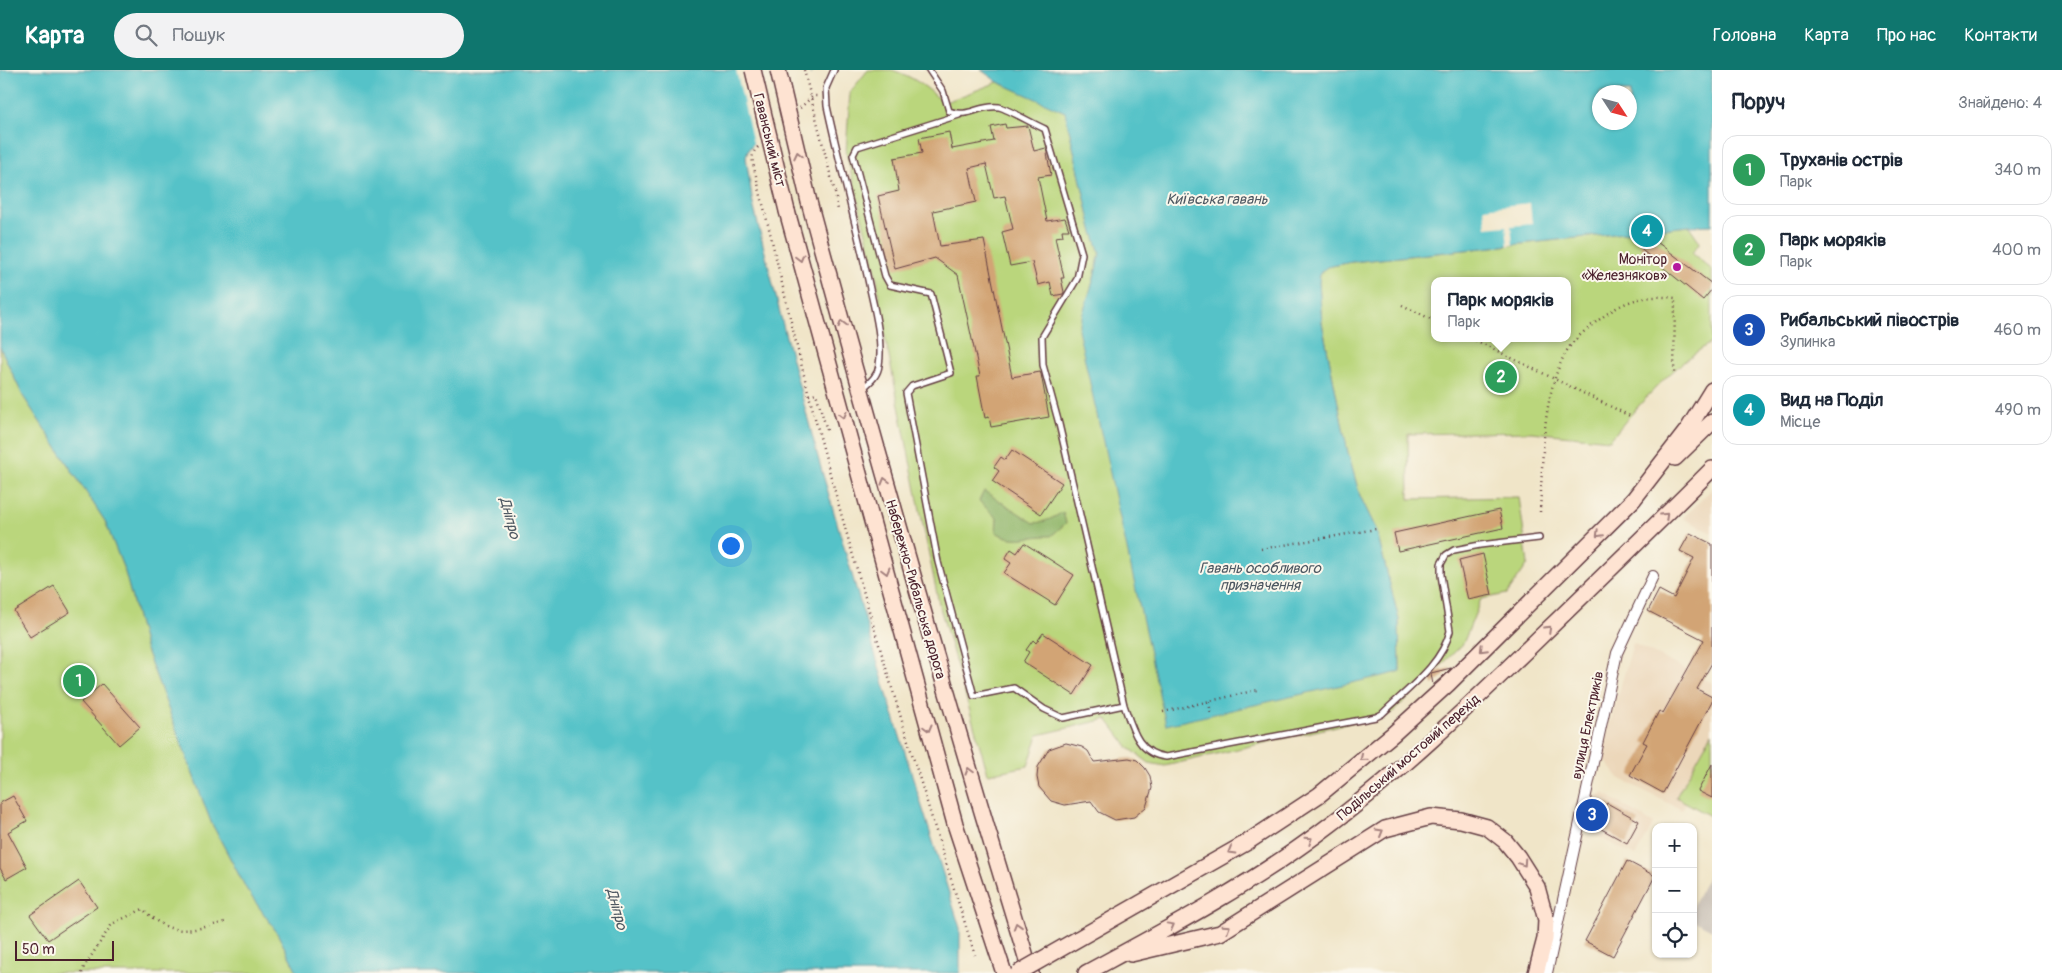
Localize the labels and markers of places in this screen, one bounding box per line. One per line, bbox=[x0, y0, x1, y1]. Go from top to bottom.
pin: 4 bbox=[1631, 212, 1663, 250]
place label: Монітор «Железняков» bbox=[1581, 251, 1667, 284]
marker: Монітор «Железняков» bbox=[1671, 261, 1683, 273]
pin: 2 bbox=[1485, 358, 1517, 396]
pin: 1 bbox=[63, 662, 95, 700]
pin: 3 bbox=[1576, 796, 1608, 834]

